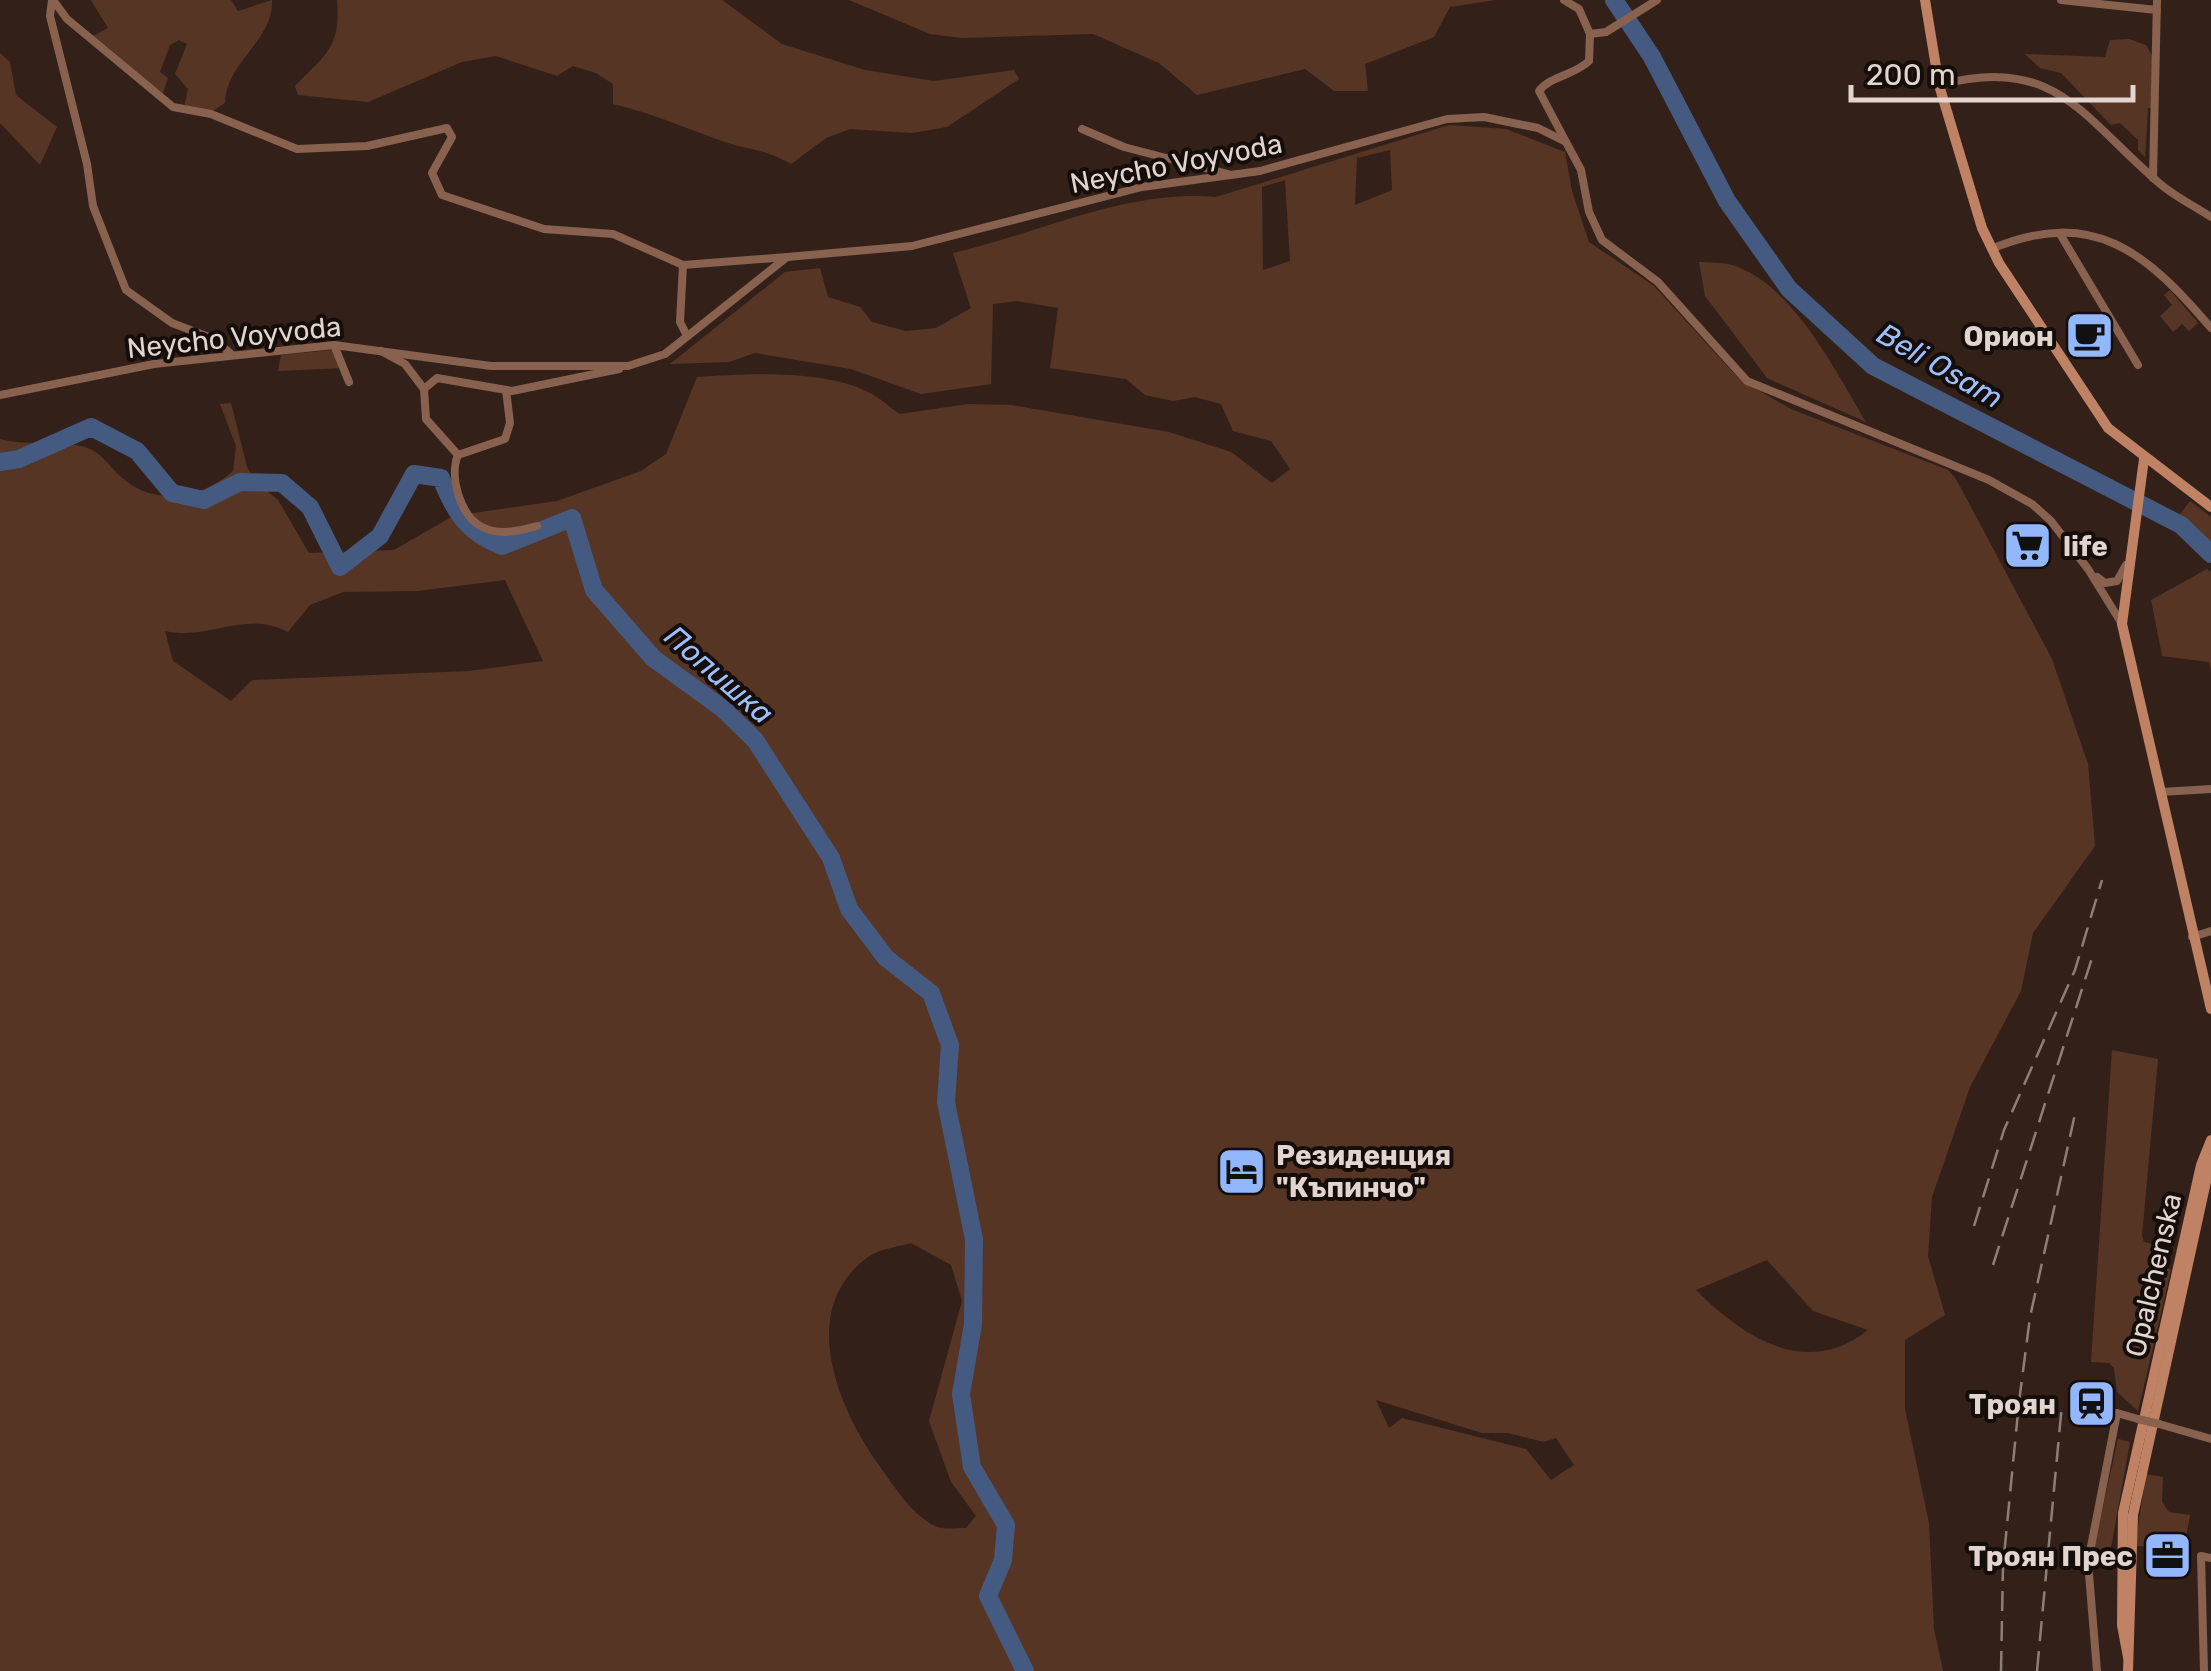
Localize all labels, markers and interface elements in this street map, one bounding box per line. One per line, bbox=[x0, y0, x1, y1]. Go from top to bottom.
scale bar bbox=[1851, 40, 2134, 102]
text: 200 m bbox=[1866, 57, 1956, 93]
street label: Neycho Voyvoda bbox=[1067, 127, 1285, 200]
street label: Neycho Voyvoda bbox=[125, 310, 343, 365]
cafe icon: Орион bbox=[2063, 310, 2115, 362]
water label: Beli Osam bbox=[1871, 316, 2009, 416]
place label: Орион bbox=[1964, 320, 2054, 353]
supermarket icon: life bbox=[2002, 520, 2054, 572]
place label: life bbox=[2063, 530, 2108, 563]
water label: Попишка bbox=[658, 618, 780, 732]
place label: Резиденция "Къпинчо" bbox=[1276, 1139, 1451, 1204]
hotel icon: Резиденция "Къпинчо" bbox=[1215, 1145, 1267, 1197]
street label: Opalchenska bbox=[2119, 1190, 2188, 1360]
station icon: Троян bbox=[2065, 1378, 2117, 1430]
place label: Троян bbox=[1969, 1388, 2056, 1421]
office icon: Троян Прес bbox=[2142, 1530, 2194, 1582]
place label: Троян Прес bbox=[1968, 1540, 2133, 1573]

